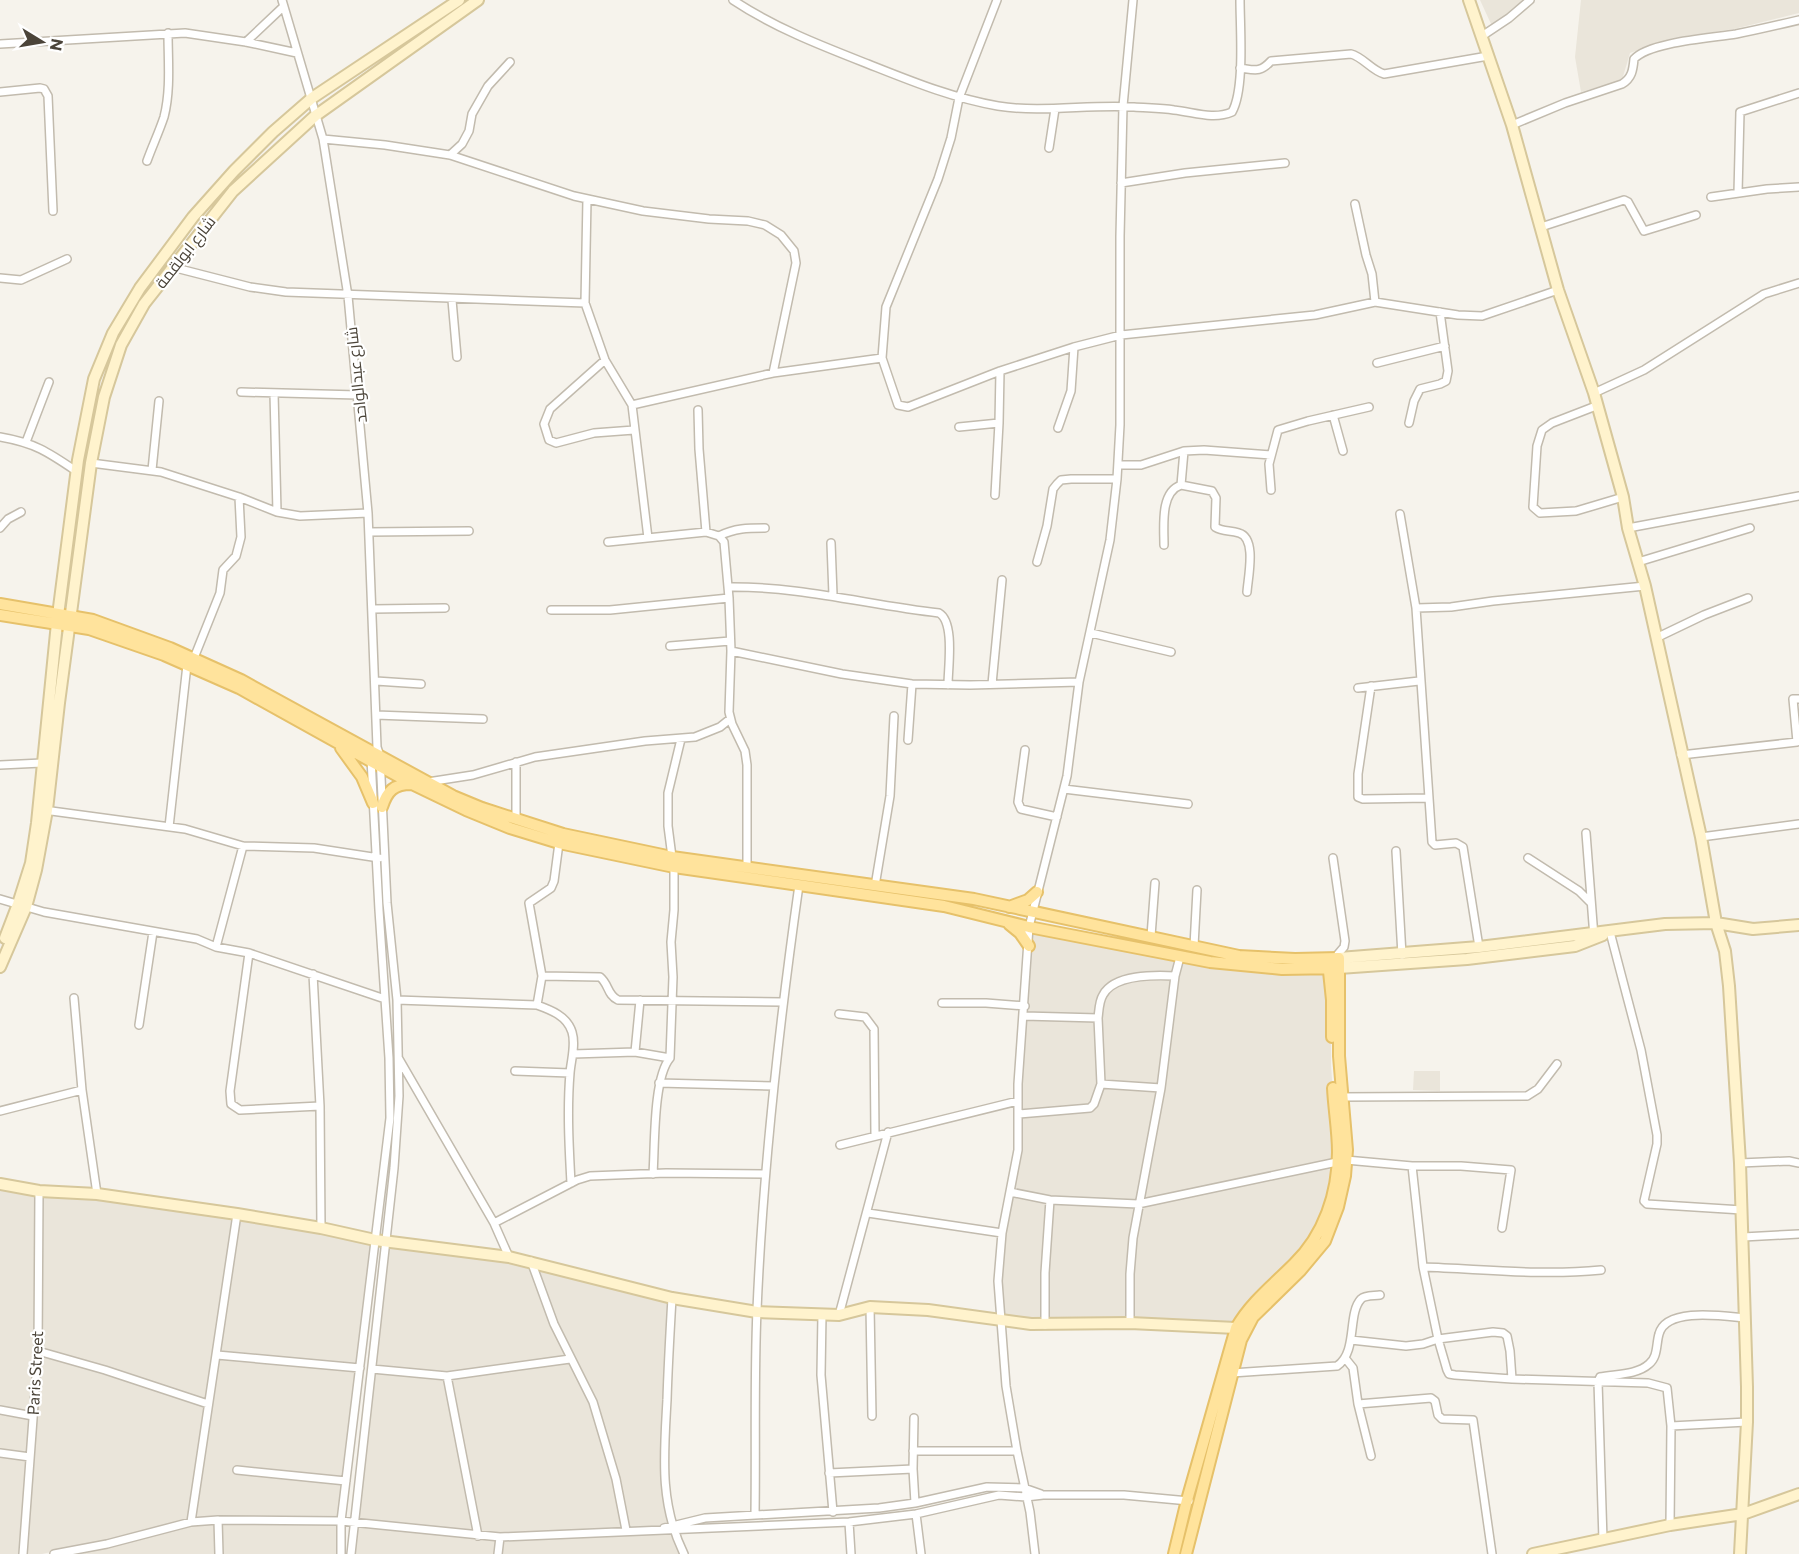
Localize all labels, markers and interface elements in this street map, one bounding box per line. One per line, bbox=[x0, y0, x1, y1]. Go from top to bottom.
north arrow bbox=[12, 12, 72, 72]
text: N bbox=[47, 37, 68, 53]
street label: شارع ابولقمة bbox=[150, 212, 221, 293]
street label: شارع عبدالواحد bbox=[341, 326, 373, 424]
street label: Paris Street bbox=[23, 1330, 46, 1416]

